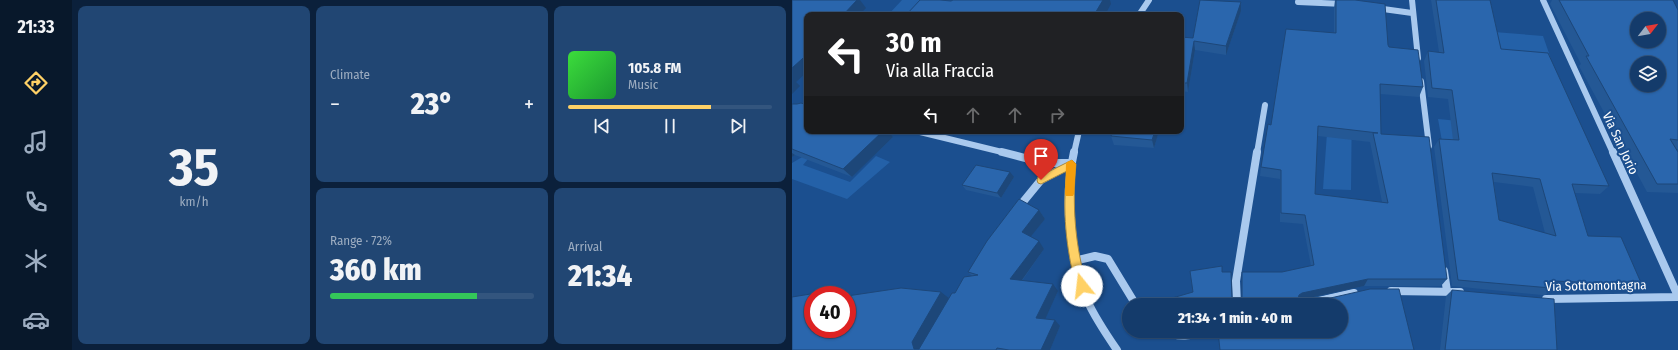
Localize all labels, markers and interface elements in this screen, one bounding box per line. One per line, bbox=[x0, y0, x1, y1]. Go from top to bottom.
north arrow bbox=[1630, 12, 1666, 48]
map controls bbox=[1630, 12, 1666, 92]
text: 21:33 bbox=[17, 16, 55, 38]
text: 30 m bbox=[886, 26, 942, 59]
icon: left bbox=[820, 28, 872, 80]
button: layers bbox=[1630, 56, 1666, 92]
text: 105.8 FM bbox=[628, 59, 681, 77]
text: Via alla Fraccia bbox=[886, 60, 994, 82]
text: Climate bbox=[330, 67, 370, 82]
icon: directions bbox=[22, 69, 50, 97]
text: Music bbox=[628, 77, 658, 92]
text: 23° bbox=[411, 86, 453, 122]
text: − bbox=[330, 91, 340, 118]
text: + bbox=[524, 91, 534, 118]
icon: left bbox=[920, 104, 942, 126]
icon: ahead bbox=[962, 104, 984, 126]
icon: ahead bbox=[1004, 104, 1026, 126]
icon: right bbox=[1046, 104, 1068, 126]
street label: Via San Jorio bbox=[1600, 110, 1642, 177]
icon: previous bbox=[591, 115, 613, 137]
icon: pause bbox=[659, 115, 681, 137]
icon: next bbox=[727, 115, 749, 137]
icon: music bbox=[22, 128, 50, 156]
text: 35 bbox=[169, 136, 219, 199]
pin bbox=[1024, 139, 1058, 180]
icon: arrive bbox=[1030, 145, 1052, 167]
icon: phone bbox=[22, 188, 50, 216]
text: km/h bbox=[180, 194, 209, 209]
text: Range · 72% bbox=[330, 233, 392, 248]
text: Arrival bbox=[568, 239, 602, 254]
icon: climate bbox=[22, 247, 50, 275]
text: 360 km bbox=[330, 252, 421, 288]
text: 21:34 bbox=[568, 258, 632, 294]
position arrow bbox=[1061, 265, 1103, 307]
street label: Via Sottomontagna bbox=[1545, 277, 1647, 294]
speed limit sign: 40 bbox=[804, 286, 856, 338]
icon: car bbox=[22, 306, 50, 334]
text: 21:34 · 1 min · 40 m bbox=[1178, 309, 1292, 327]

